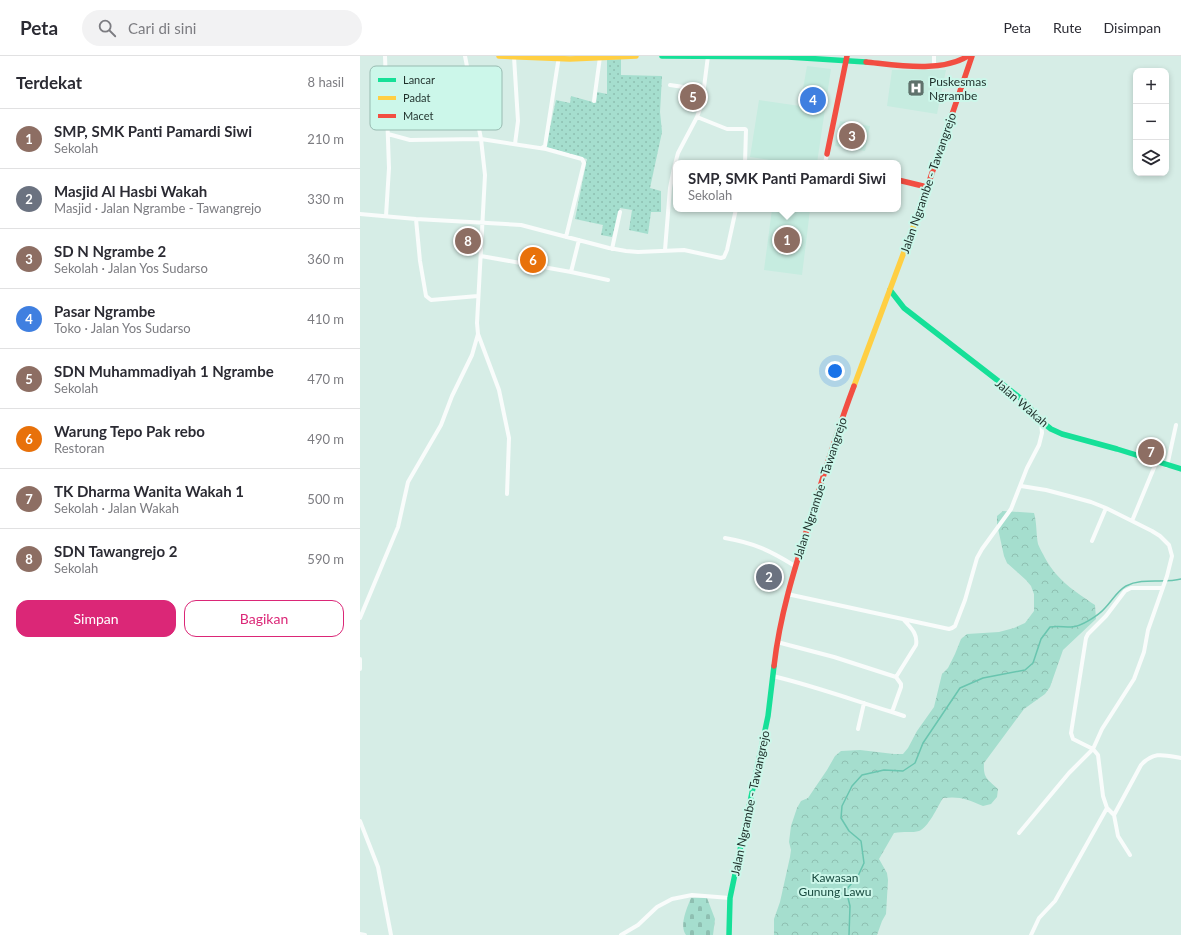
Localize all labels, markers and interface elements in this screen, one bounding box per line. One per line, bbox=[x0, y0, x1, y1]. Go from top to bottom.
search box bbox=[82, 10, 362, 46]
text: Peta bbox=[20, 16, 58, 39]
icon: search bbox=[96, 17, 118, 39]
text: Cari di sini bbox=[128, 19, 196, 37]
text: Peta bbox=[1004, 19, 1031, 36]
text: Rute bbox=[1053, 19, 1082, 36]
text: Disimpan bbox=[1104, 19, 1161, 36]
legend bbox=[370, 66, 502, 130]
map controls bbox=[1133, 68, 1169, 176]
button: + bbox=[1133, 68, 1169, 104]
text: Terdekat bbox=[16, 72, 82, 93]
text: Lancar bbox=[403, 73, 435, 86]
text: 8 hasil bbox=[308, 74, 344, 90]
place label: Puskesmas Ngrambe bbox=[929, 74, 986, 103]
hospital icon: Puskesmas Ngrambe bbox=[906, 78, 926, 98]
pin: 5 bbox=[680, 82, 706, 112]
pin: 4 bbox=[800, 85, 826, 115]
text: Padat bbox=[403, 91, 430, 104]
button: − bbox=[1133, 104, 1169, 140]
text: Macet bbox=[403, 109, 433, 122]
street label: Jalan Ngrambe - Tawangrejo bbox=[897, 110, 959, 255]
pin: 3 bbox=[839, 121, 865, 151]
text: SMP, SMK Panti Pamardi Siwi bbox=[54, 122, 252, 140]
text: 1 bbox=[25, 131, 33, 147]
text: 210 m bbox=[307, 131, 344, 147]
text: Sekolah bbox=[54, 140, 98, 156]
button: layers bbox=[1133, 140, 1169, 176]
popup bbox=[673, 160, 901, 212]
text: SMP, SMK Panti Pamardi Siwi bbox=[688, 169, 886, 187]
text: Masjid Al Hasbi Wakah bbox=[54, 182, 207, 200]
text: Sekolah bbox=[688, 187, 732, 203]
text: 2 bbox=[25, 191, 33, 207]
text: 330 m bbox=[307, 191, 344, 207]
text: Masjid · Jalan Ngrambe - Tawangrejo bbox=[54, 200, 262, 216]
pin: 1 bbox=[774, 225, 800, 255]
pin: 8 bbox=[455, 226, 481, 256]
text: SD N Ngrambe 2 bbox=[54, 242, 166, 260]
pin: 6 bbox=[520, 245, 546, 275]
text: 3 bbox=[25, 251, 33, 267]
text: 360 m bbox=[307, 251, 344, 267]
text: Sekolah · Jalan Yos Sudarso bbox=[54, 260, 208, 276]
text: Pasar Ngrambe bbox=[54, 302, 155, 320]
text: 4 bbox=[25, 311, 33, 327]
text: 410 m bbox=[307, 311, 344, 327]
text: Toko · Jalan Yos Sudarso bbox=[54, 320, 191, 336]
your location bbox=[825, 361, 845, 381]
text: SDN Muhammadiyah 1 Ngrambe bbox=[54, 362, 274, 380]
text: 5 bbox=[25, 371, 33, 387]
text: 470 m bbox=[307, 371, 344, 387]
street label: Jalan Wakah bbox=[992, 376, 1052, 430]
text: Sekolah bbox=[54, 380, 98, 396]
street label: Jalan Ngrambe - Tawangrejo bbox=[790, 415, 850, 561]
text: Warung Tepo Pak rebo bbox=[54, 422, 205, 440]
text: 6 bbox=[25, 431, 33, 447]
text: 490 m bbox=[307, 431, 344, 447]
pin: 7 bbox=[1138, 437, 1164, 467]
text: Restoran bbox=[54, 440, 105, 456]
text: TK Dharma Wanita Wakah 1 bbox=[54, 482, 244, 500]
text: 7 bbox=[25, 491, 33, 507]
text: 500 m bbox=[307, 491, 344, 507]
text: Sekolah · Jalan Wakah bbox=[54, 500, 179, 516]
text: SDN Tawangrejo 2 bbox=[54, 542, 177, 560]
text: 8 bbox=[25, 551, 33, 567]
text: 590 m bbox=[307, 551, 344, 567]
text: Sekolah bbox=[54, 560, 98, 576]
pin: 2 bbox=[756, 562, 782, 592]
button: Simpan bbox=[16, 600, 176, 637]
button: Bagikan bbox=[184, 600, 344, 637]
street label: Jalan Ngrambe - Tawangrejo bbox=[727, 729, 773, 877]
park label: Kawasan Gunung Lawu bbox=[799, 870, 871, 899]

